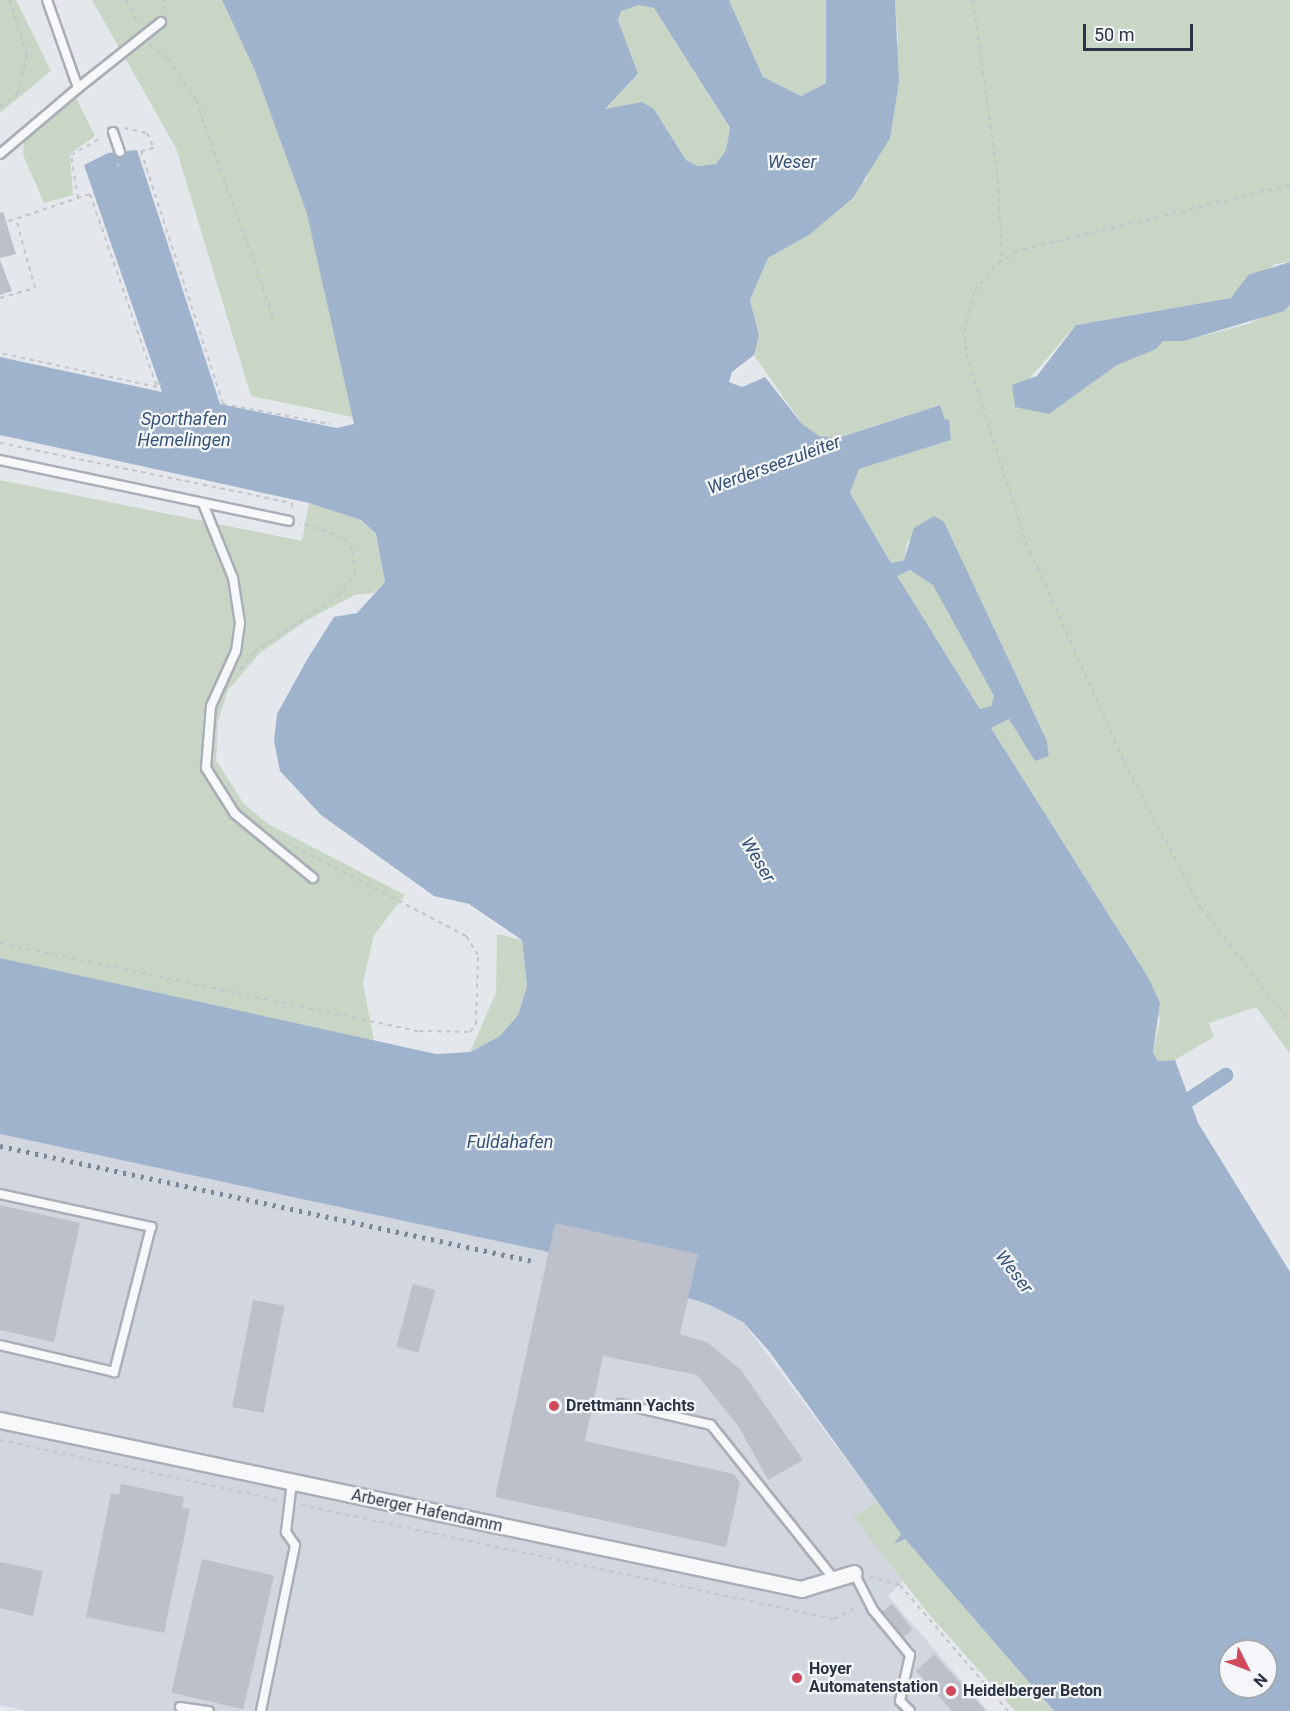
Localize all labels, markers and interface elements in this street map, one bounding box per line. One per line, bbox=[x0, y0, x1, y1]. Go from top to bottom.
scale bar bbox=[1086, 12, 1196, 50]
text: 50 m bbox=[1094, 24, 1134, 45]
water label: Weser bbox=[768, 151, 816, 173]
water label: Sporthafen Hemelingen bbox=[137, 409, 231, 452]
water label: Werderseezuleiter bbox=[705, 431, 843, 499]
water label: Weser bbox=[736, 834, 780, 886]
water label: Fuldahafen bbox=[467, 1131, 553, 1153]
water label: Weser bbox=[991, 1246, 1037, 1298]
place label: Drettmann Yachts bbox=[566, 1396, 695, 1416]
marker: Drettmann Yachts bbox=[547, 1399, 561, 1413]
street label: Arberger Hafendamm bbox=[350, 1486, 504, 1536]
north arrow bbox=[1218, 1639, 1278, 1699]
place label: Hoyer Automatenstation bbox=[809, 1659, 938, 1697]
text: N bbox=[1249, 1669, 1271, 1691]
marker: Hoyer Automatenstation bbox=[790, 1671, 804, 1685]
place label: Heidelberger Beton bbox=[963, 1681, 1102, 1701]
marker: Heidelberger Beton bbox=[944, 1684, 958, 1698]

